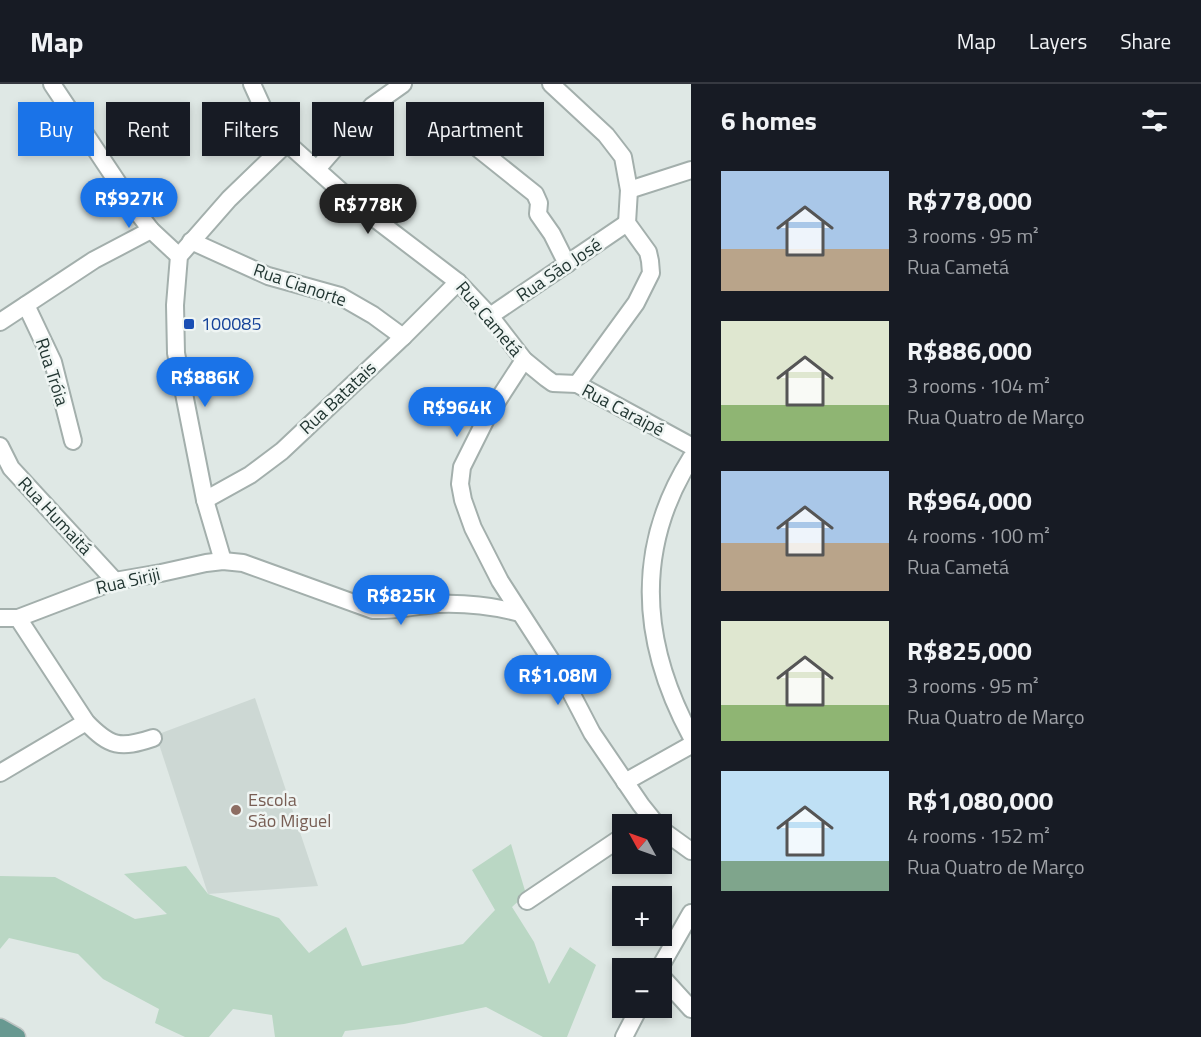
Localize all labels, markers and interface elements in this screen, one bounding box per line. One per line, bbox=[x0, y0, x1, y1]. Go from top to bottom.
text: Map bbox=[30, 20, 84, 63]
text: Map bbox=[957, 25, 996, 57]
text: Layers bbox=[1029, 25, 1087, 57]
text: Share bbox=[1120, 25, 1171, 57]
text: 6 homes bbox=[721, 101, 817, 140]
chip: Buy bbox=[18, 102, 94, 156]
chip: Rent bbox=[106, 102, 190, 156]
chip: Filters bbox=[202, 102, 300, 156]
chip: New bbox=[312, 102, 394, 156]
chip: Apartment bbox=[406, 102, 544, 156]
icon: filters bbox=[1138, 104, 1171, 137]
pin: R$927K bbox=[80, 178, 178, 229]
text: R$778,000 bbox=[907, 181, 1032, 220]
text: R$927K bbox=[94, 182, 164, 213]
pin: R$778K bbox=[319, 184, 417, 235]
text: R$778K bbox=[333, 188, 403, 219]
icon: home bbox=[769, 195, 841, 267]
text: 3 rooms · 95 m² bbox=[907, 220, 1039, 251]
street label: Rua São José bbox=[511, 231, 607, 308]
text: Rua Cametá bbox=[907, 251, 1009, 282]
street label: Rua Cianorte bbox=[250, 256, 350, 313]
street label: Rua Cametá bbox=[450, 275, 529, 363]
place label: 100085 bbox=[201, 310, 261, 337]
marker: 100085 bbox=[182, 317, 196, 331]
text: R$886,000 bbox=[907, 331, 1032, 370]
street label: Rua Tróia bbox=[29, 334, 76, 409]
icon: home bbox=[769, 345, 841, 417]
street label: Rua Batatais bbox=[293, 355, 382, 440]
pin: R$886K bbox=[156, 357, 254, 408]
text: R$886K bbox=[170, 361, 240, 392]
text: 3 rooms · 104 m² bbox=[907, 370, 1050, 401]
street label: Rua Caraipé bbox=[577, 376, 669, 443]
pin: R$964K bbox=[408, 387, 506, 438]
text: R$964K bbox=[422, 391, 492, 422]
text: Rua Quatro de Março bbox=[907, 401, 1085, 432]
street label: Rua Humaitá bbox=[12, 470, 99, 561]
text: R$964,000 bbox=[907, 481, 1032, 520]
icon: home bbox=[769, 495, 841, 567]
text: 4 rooms · 100 m² bbox=[907, 520, 1050, 551]
text: Rua Cametá bbox=[907, 551, 1009, 582]
street label: Rua Siriji bbox=[93, 560, 163, 601]
pin: R$825K bbox=[352, 575, 450, 626]
text: R$825K bbox=[366, 579, 436, 610]
text: R$825,000 bbox=[907, 631, 1032, 670]
icon: home bbox=[769, 645, 841, 717]
pin: R$1.08M bbox=[503, 655, 613, 706]
text: R$1.08M bbox=[518, 659, 598, 690]
text: 3 rooms · 95 m² bbox=[907, 670, 1039, 701]
text: Rua Quatro de Março bbox=[907, 701, 1085, 732]
text: R$1,080,000 bbox=[907, 781, 1053, 820]
place label: Escola São Miguel bbox=[248, 786, 331, 834]
icon: home bbox=[769, 795, 841, 867]
marker: Escola São Miguel bbox=[229, 803, 243, 817]
north arrow bbox=[612, 814, 672, 874]
map controls bbox=[612, 814, 672, 1018]
text: 4 rooms · 152 m² bbox=[907, 820, 1050, 851]
text: Rua Quatro de Março bbox=[907, 851, 1085, 882]
button: + bbox=[612, 886, 672, 946]
button: − bbox=[612, 958, 672, 1018]

